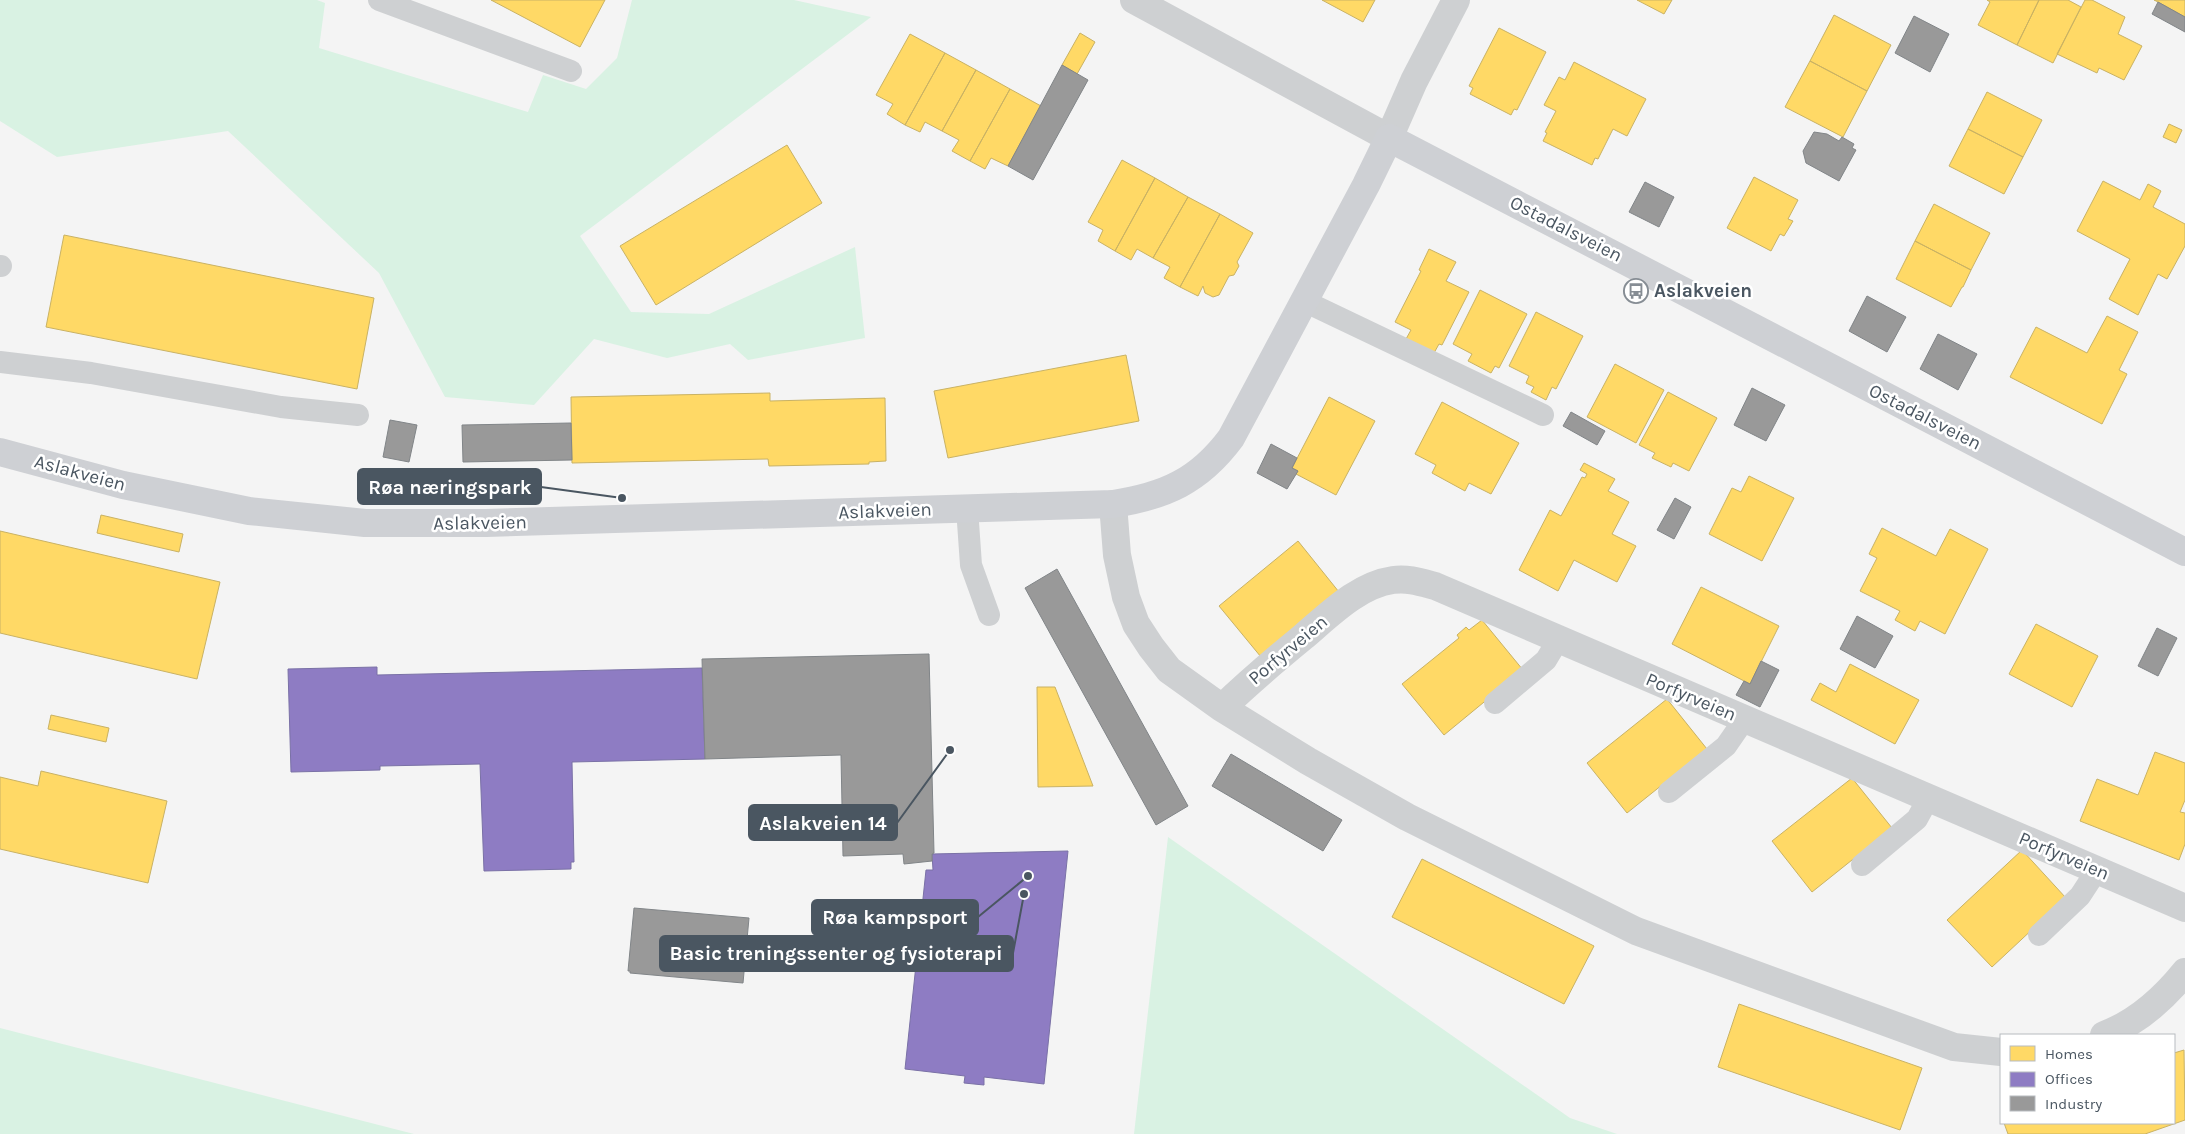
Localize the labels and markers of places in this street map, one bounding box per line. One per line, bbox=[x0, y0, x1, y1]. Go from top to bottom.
bus stop icon: Aslakveien bbox=[1623, 278, 1649, 304]
place label: Aslakveien bbox=[1654, 280, 1752, 302]
callout: Røa næringspark bbox=[358, 469, 541, 504]
callout: Aslakveien 14 bbox=[749, 805, 897, 840]
callout: Røa kampsport bbox=[812, 900, 978, 935]
callout: Basic treningssenter og fysioterapi bbox=[660, 936, 1013, 971]

